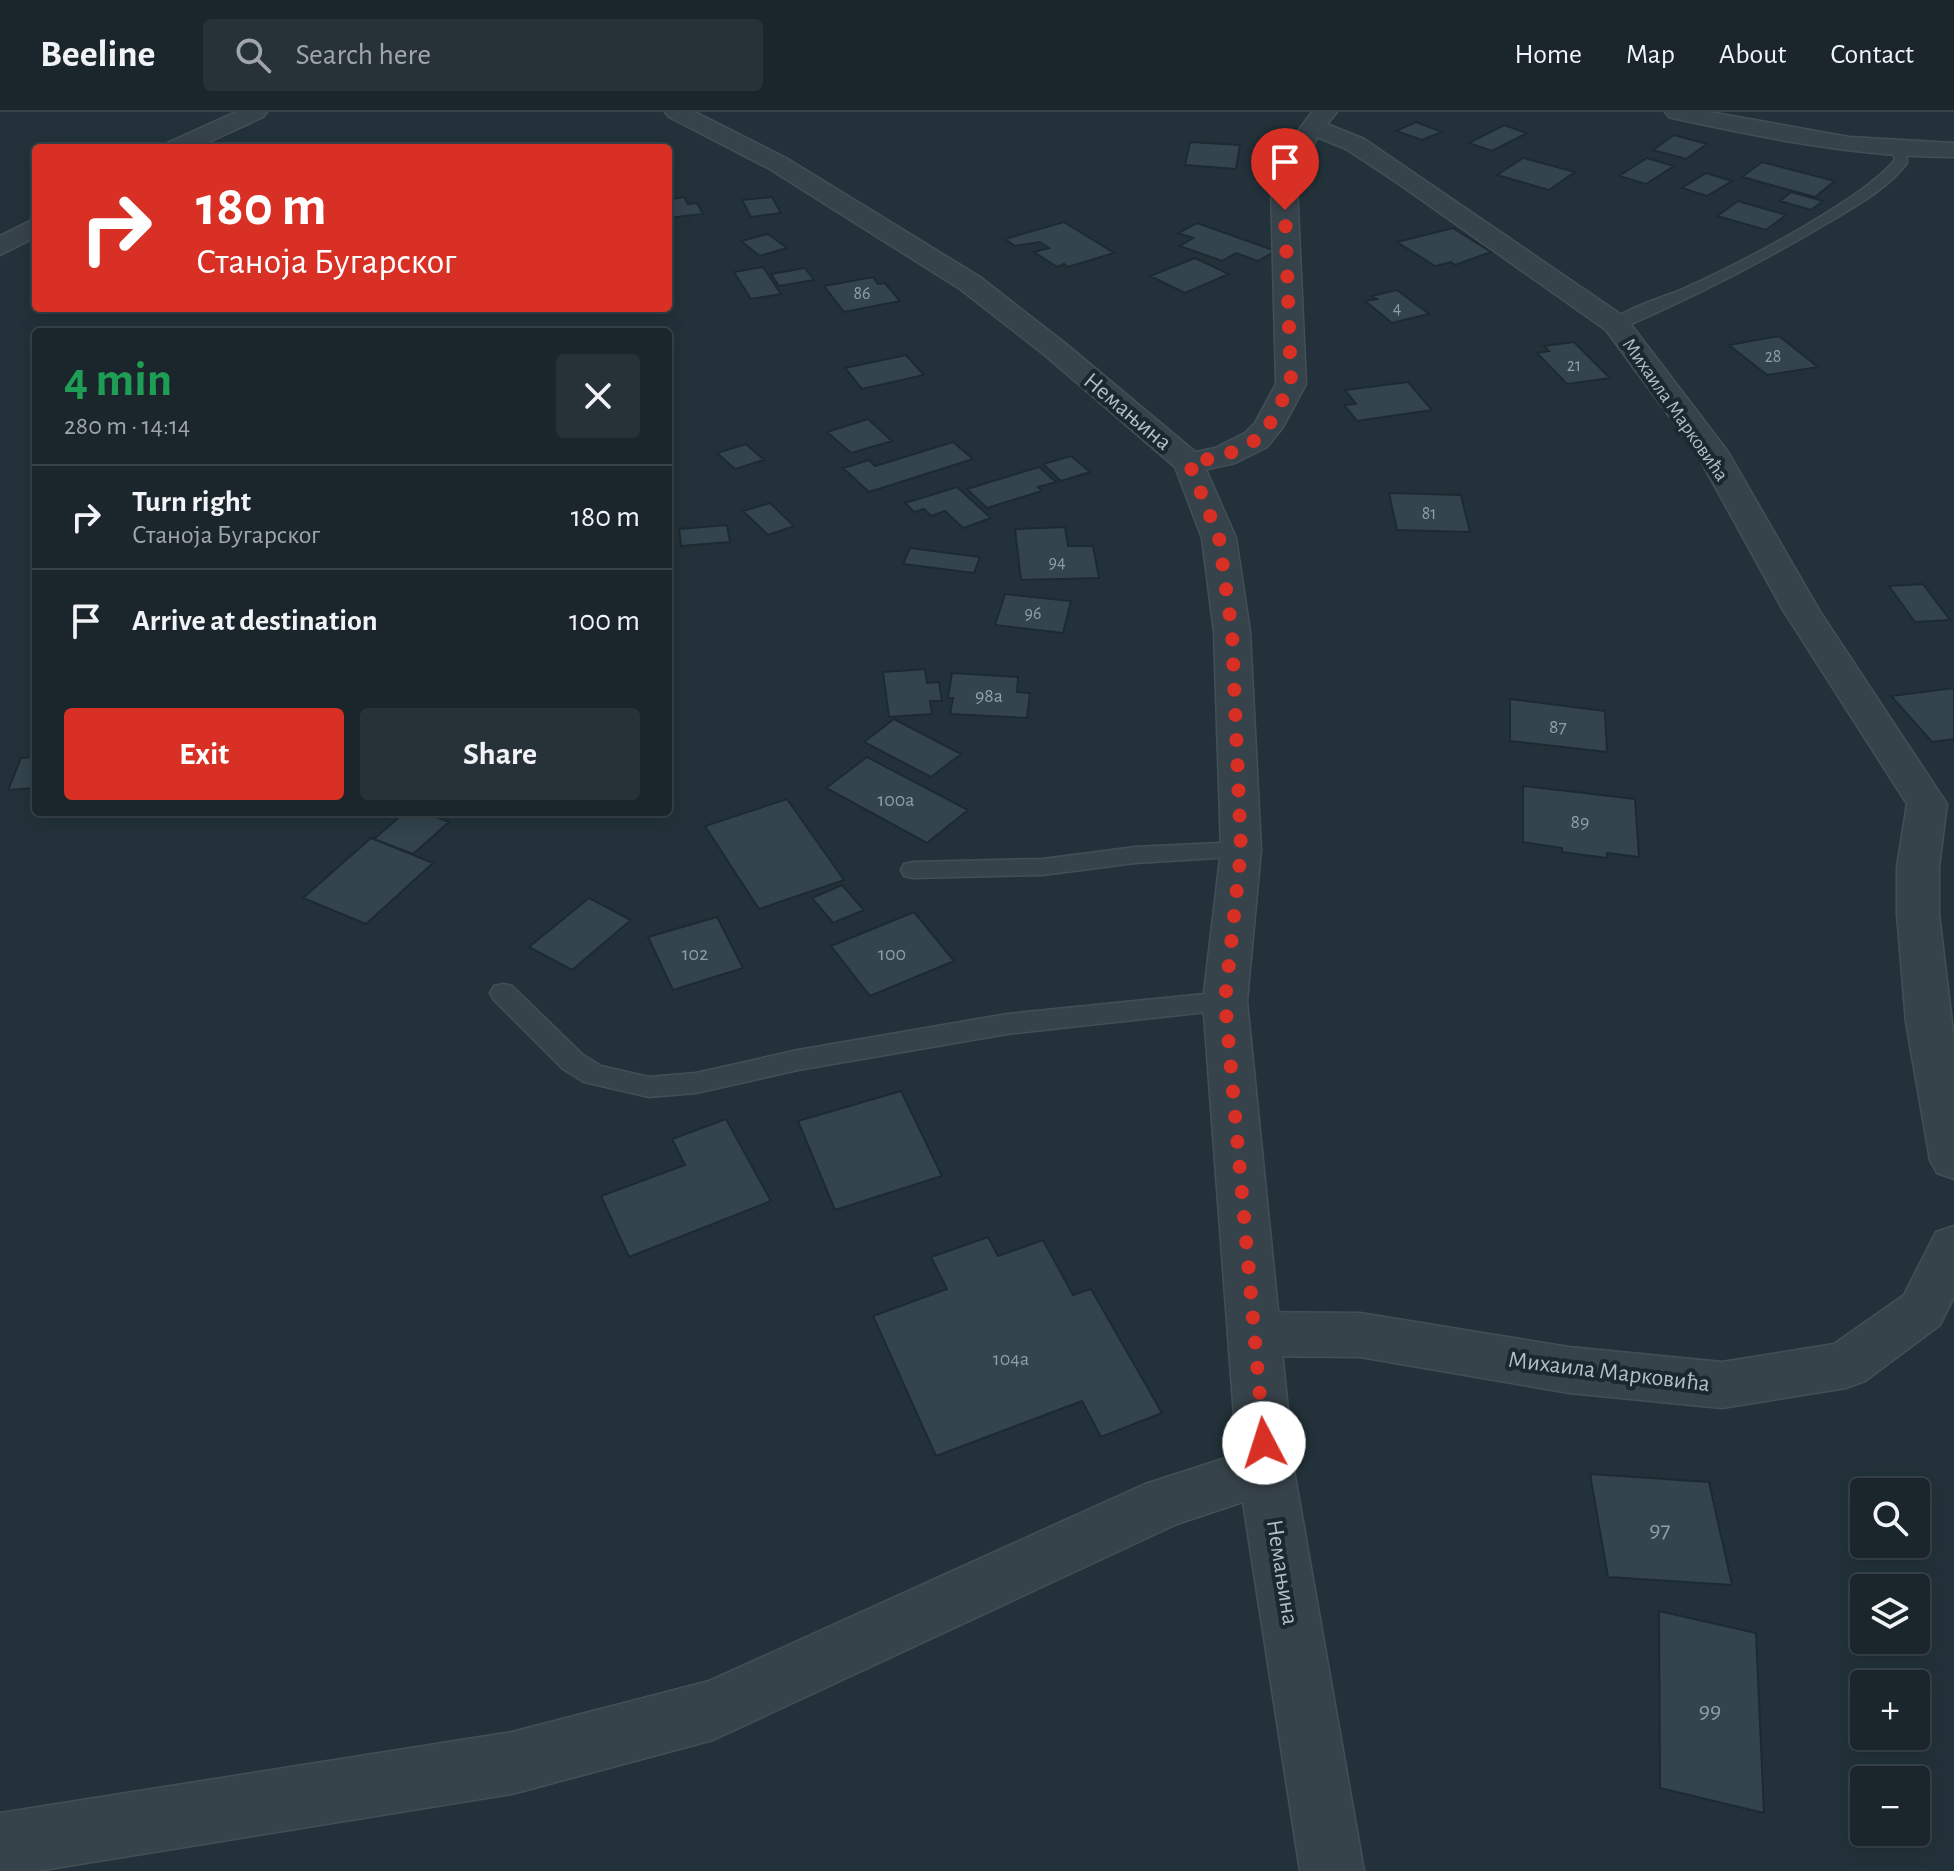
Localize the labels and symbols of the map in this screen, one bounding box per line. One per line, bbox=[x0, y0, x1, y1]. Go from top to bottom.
pin bbox=[1251, 128, 1319, 210]
house number: 86 bbox=[854, 285, 871, 303]
house number: 4 bbox=[1393, 300, 1402, 318]
street label: Михаила Марковића bbox=[1618, 334, 1732, 485]
house number: 28 bbox=[1765, 348, 1781, 366]
house number: 21 bbox=[1567, 357, 1581, 375]
street label: Немањина bbox=[1079, 368, 1176, 455]
house number: 81 bbox=[1422, 505, 1436, 523]
house number: 94 bbox=[1048, 554, 1066, 572]
house number: 96 bbox=[1025, 605, 1041, 623]
house number: 98a bbox=[975, 686, 1003, 706]
house number: 87 bbox=[1549, 717, 1567, 737]
house number: 100a bbox=[877, 790, 915, 810]
house number: 89 bbox=[1571, 812, 1589, 832]
house number: 102 bbox=[682, 944, 708, 964]
house number: 100 bbox=[878, 944, 906, 964]
street label: Михаила Марковића bbox=[1507, 1348, 1711, 1396]
house number: 104a bbox=[993, 1349, 1029, 1369]
position arrow bbox=[1222, 1401, 1306, 1485]
street label: Немањина bbox=[1262, 1518, 1302, 1627]
house number: 97 bbox=[1649, 1518, 1671, 1542]
house number: 99 bbox=[1699, 1699, 1721, 1723]

